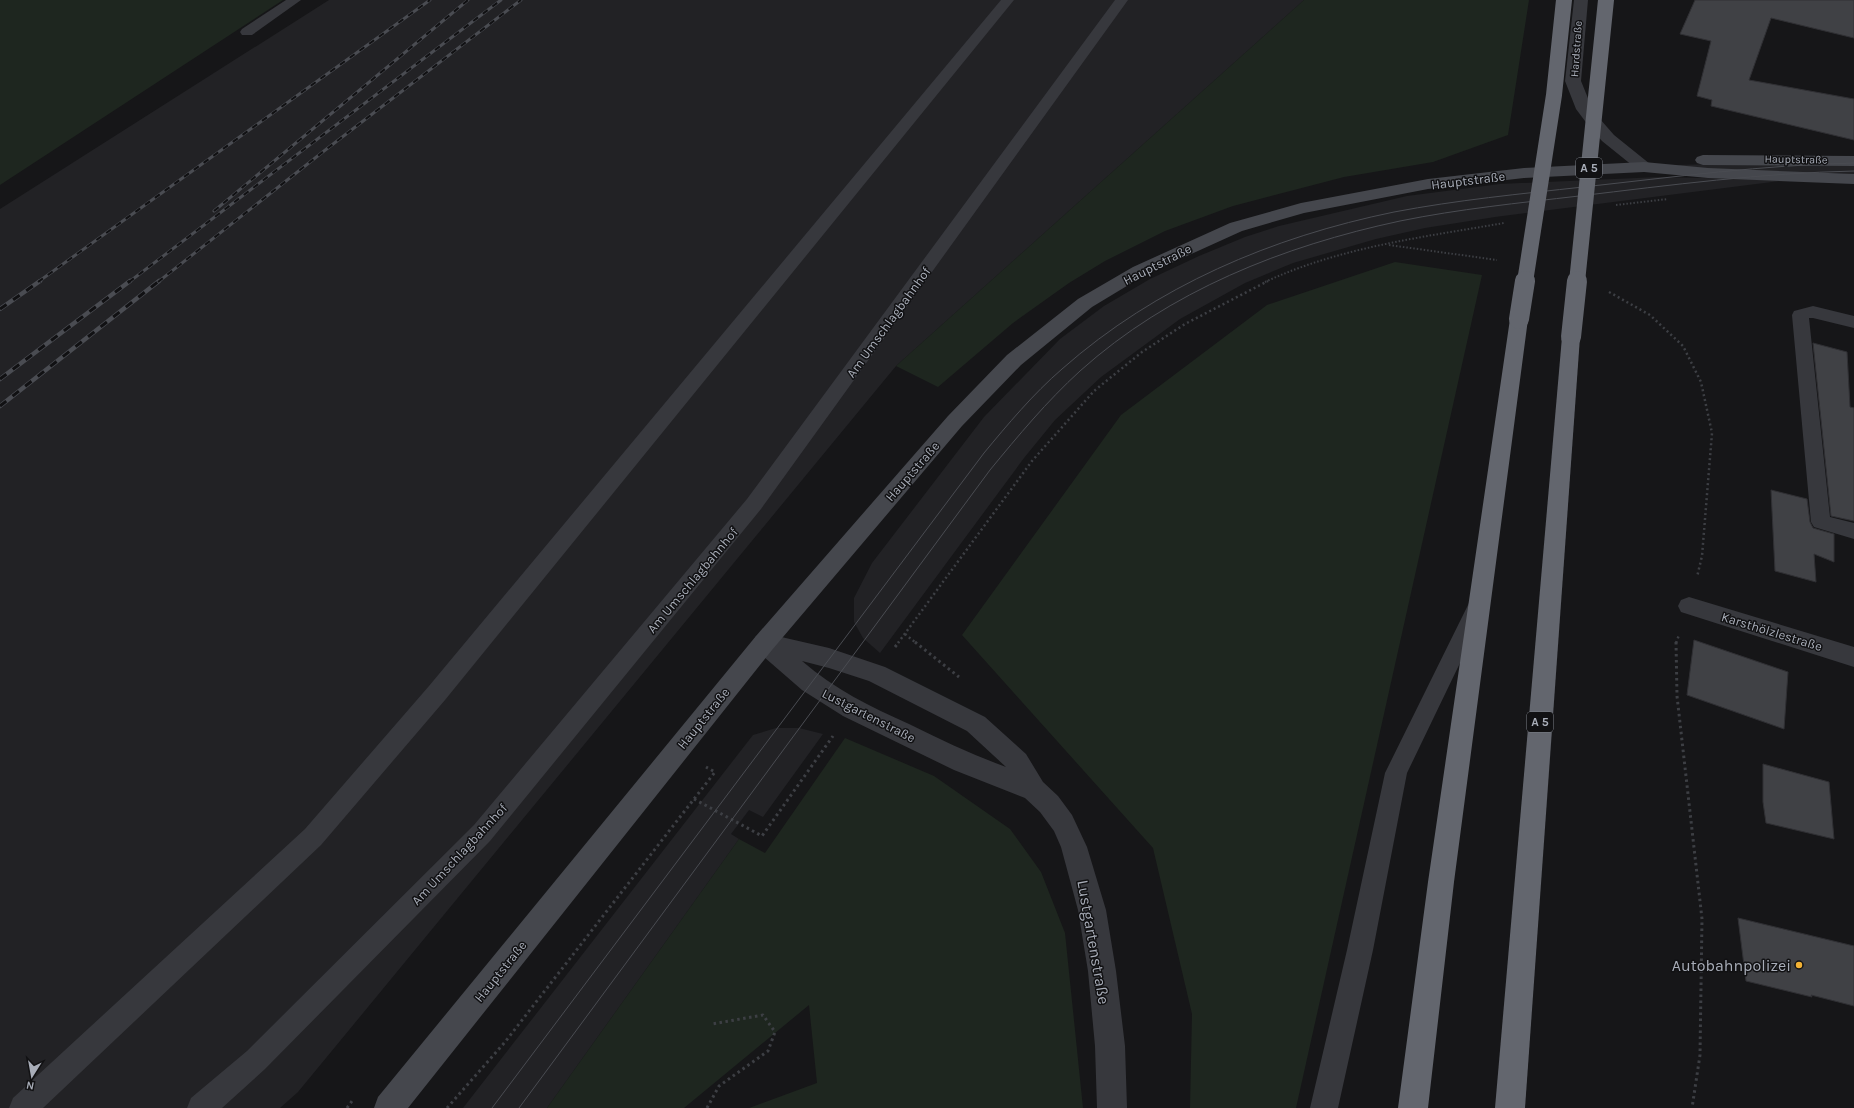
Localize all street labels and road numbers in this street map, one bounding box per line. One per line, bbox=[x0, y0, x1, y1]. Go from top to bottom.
street label: Hardstraße bbox=[1568, 20, 1585, 78]
street label: Hauptstraße bbox=[1764, 152, 1828, 167]
road number: A 5 bbox=[1576, 158, 1602, 178]
street label: Hauptstraße bbox=[1430, 168, 1506, 192]
street label: Hauptstraße bbox=[1121, 241, 1194, 288]
street label: Am Umschlagbahnhof bbox=[843, 264, 934, 380]
street label: Hauptstraße bbox=[882, 438, 943, 504]
street label: Am Umschlagbahnhof bbox=[644, 524, 741, 636]
street label: Karsthölzlestraße bbox=[1720, 609, 1824, 654]
street label: Hauptstraße bbox=[674, 684, 733, 752]
street label: Lustgartenstraße bbox=[820, 685, 918, 746]
road number: A 5 bbox=[1527, 712, 1553, 732]
street label: Am Umschlagbahnhof bbox=[409, 800, 511, 908]
street label: Lustgartenstraße bbox=[1073, 878, 1114, 1006]
street label: Hauptstraße bbox=[471, 937, 530, 1005]

